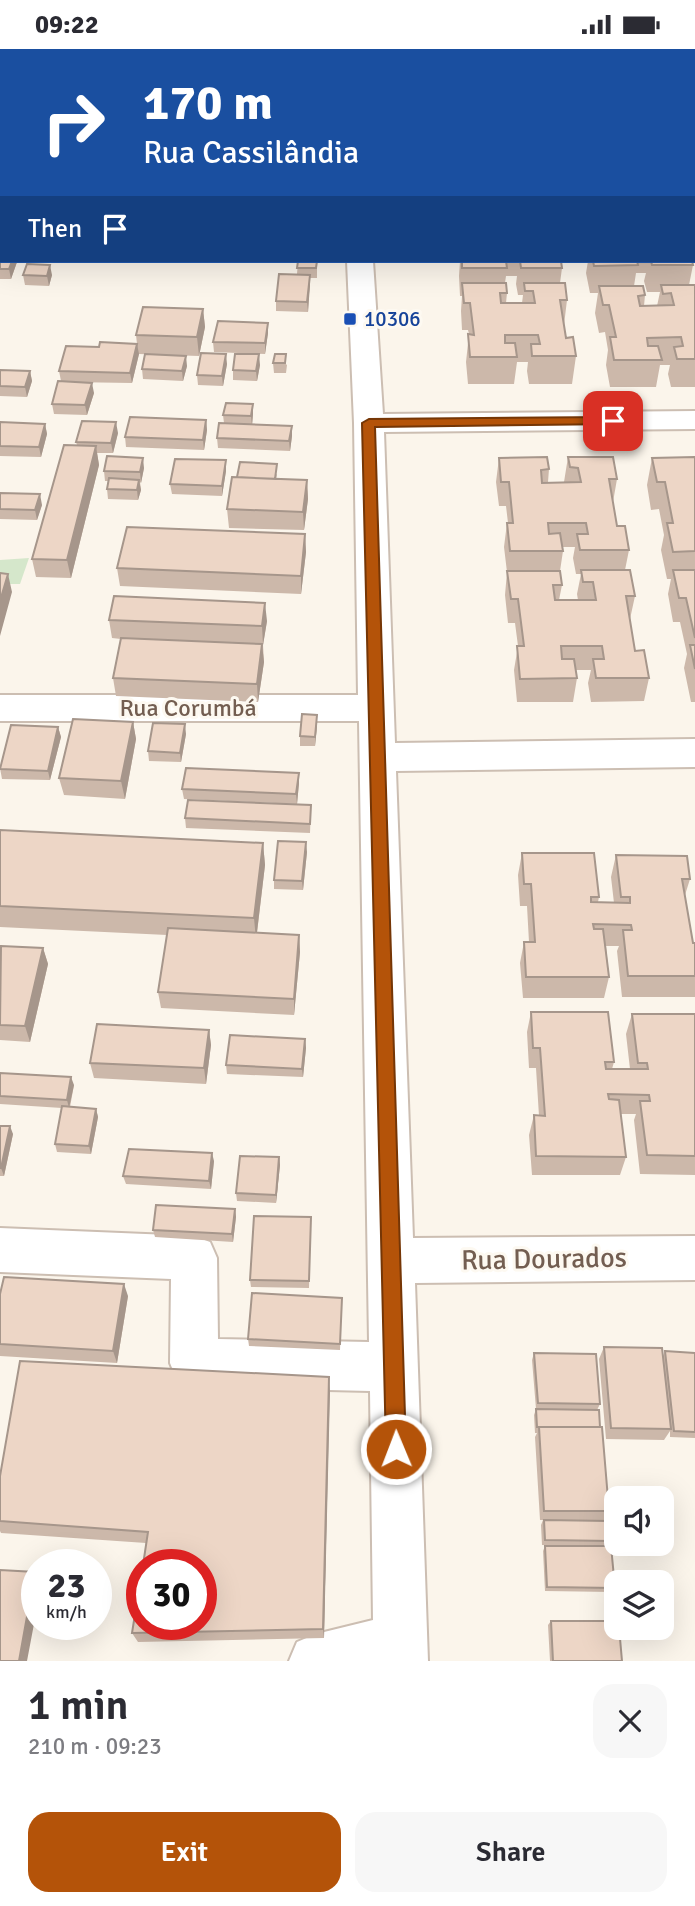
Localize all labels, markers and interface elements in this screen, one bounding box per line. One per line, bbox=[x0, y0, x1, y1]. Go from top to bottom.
text: 09:22 bbox=[35, 9, 99, 41]
text: 170 m bbox=[143, 73, 273, 133]
icon: right bbox=[28, 77, 119, 168]
text: Rua Cassilândia bbox=[143, 133, 359, 172]
icon: arrive bbox=[96, 210, 134, 248]
text: Then bbox=[28, 213, 82, 245]
place label: 10306 bbox=[364, 306, 421, 332]
marker: 10306 bbox=[342, 311, 358, 327]
pin bbox=[583, 391, 643, 451]
icon: arrive bbox=[594, 402, 632, 440]
street label: Rua Corumbá bbox=[119, 693, 257, 723]
street label: Rua Dourados bbox=[461, 1241, 627, 1277]
position arrow bbox=[359, 1412, 433, 1486]
map controls bbox=[604, 1486, 674, 1640]
button: sound bbox=[604, 1486, 674, 1556]
speed limit sign: 30 bbox=[126, 1549, 217, 1640]
text: 23 bbox=[48, 1564, 85, 1607]
button: layers bbox=[604, 1570, 674, 1640]
text: km/h bbox=[46, 1601, 87, 1623]
text: 1 min bbox=[28, 1680, 129, 1731]
button: close bbox=[593, 1684, 667, 1758]
text: 210 m · 09:23 bbox=[28, 1732, 162, 1761]
button: Exit bbox=[28, 1812, 341, 1892]
button: Share bbox=[355, 1812, 667, 1892]

